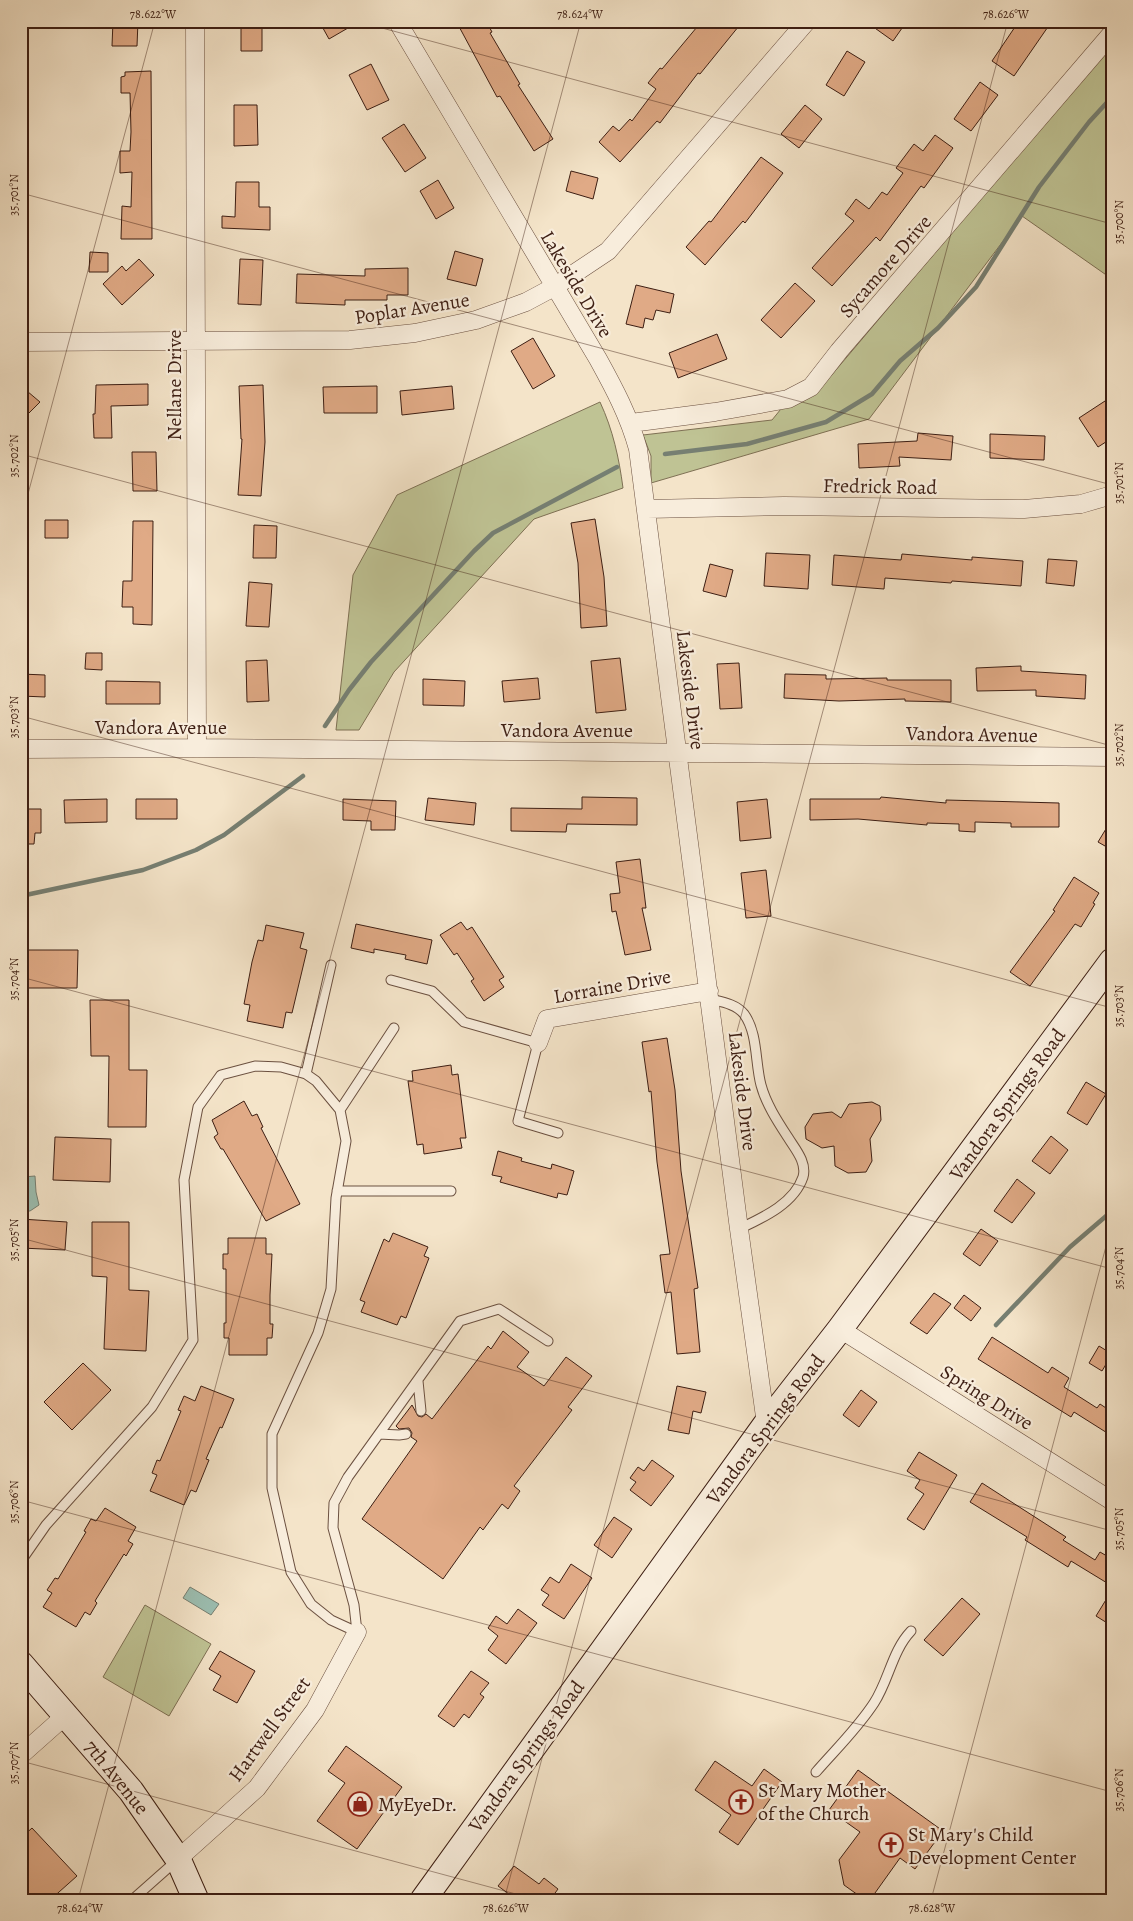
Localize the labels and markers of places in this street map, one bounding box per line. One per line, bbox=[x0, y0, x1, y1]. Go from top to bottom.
place label: St Mary Mother of the Church bbox=[758, 1777, 887, 1827]
church icon: St Mary Mother of the Church bbox=[728, 1789, 754, 1815]
shop icon: MyEyeDr. bbox=[347, 1791, 373, 1817]
place label: MyEyeDr. bbox=[378, 1791, 457, 1818]
place label: St Mary's Child Development Center bbox=[908, 1821, 1077, 1871]
church icon: St Mary's Child Development Center bbox=[878, 1832, 904, 1858]

